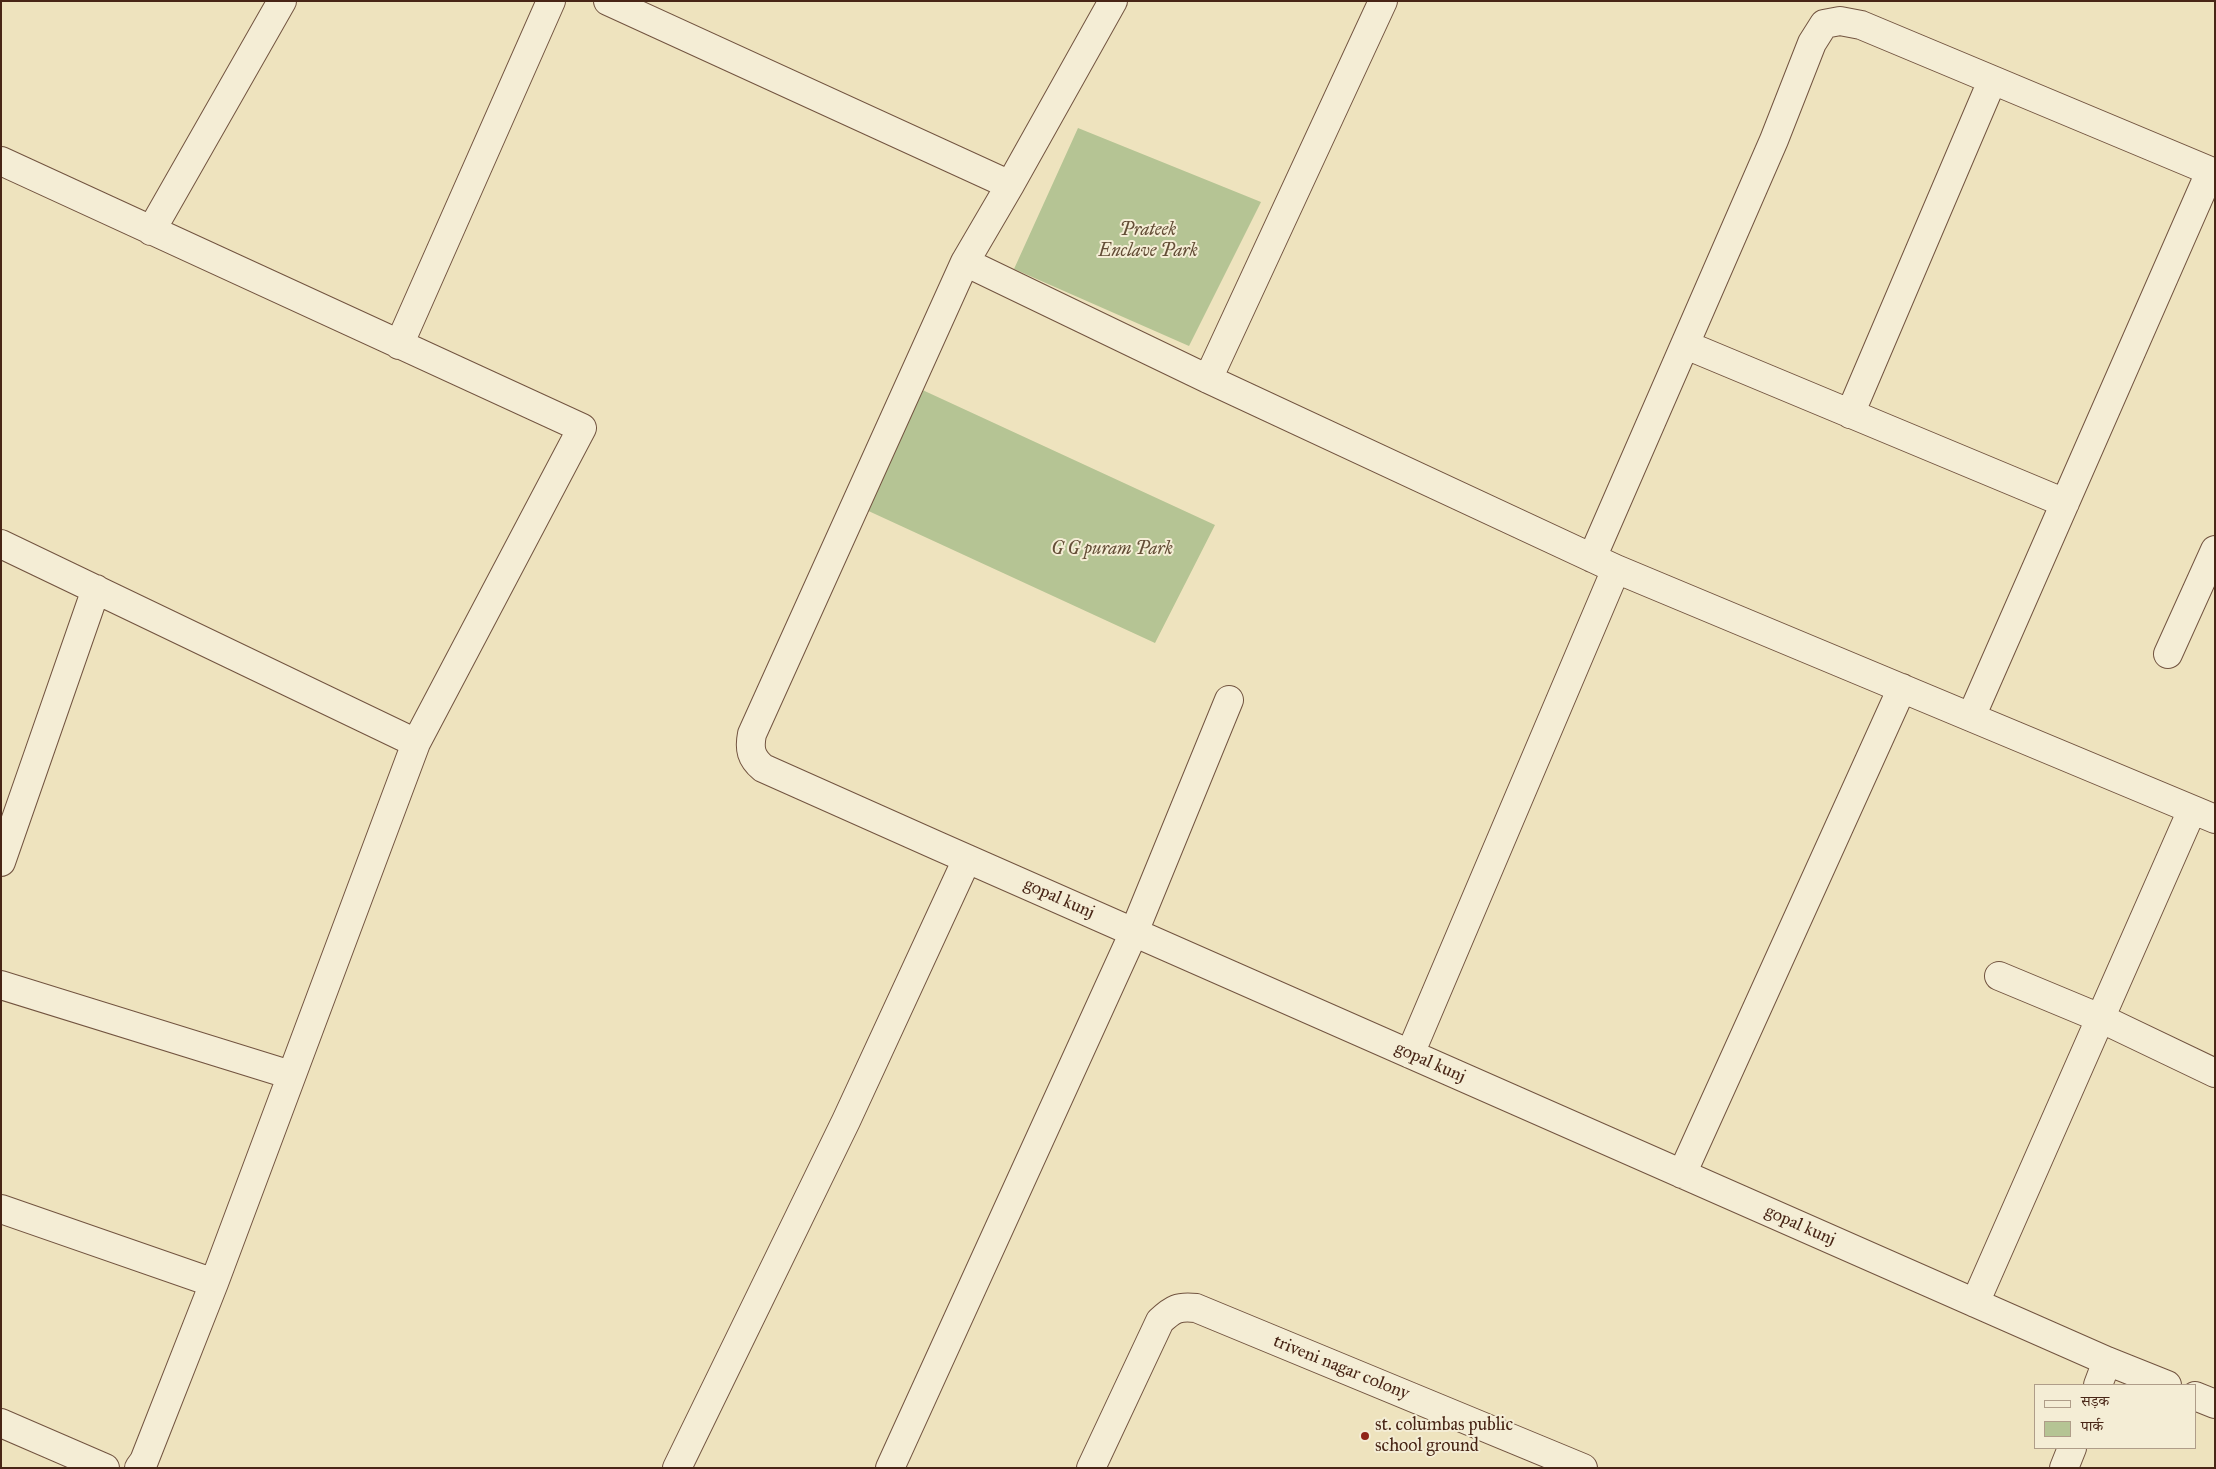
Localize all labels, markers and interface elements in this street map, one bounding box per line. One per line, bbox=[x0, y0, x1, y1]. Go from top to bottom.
park label: Prateek Enclave Park bbox=[1098, 220, 1198, 262]
park label: G G puram Park bbox=[1051, 539, 1173, 561]
street label: gopal kunj bbox=[1020, 874, 1098, 924]
street label: gopal kunj bbox=[1391, 1038, 1469, 1088]
street label: gopal kunj bbox=[1761, 1201, 1839, 1251]
street label: triveni nagar colony bbox=[1270, 1331, 1412, 1405]
legend bbox=[2034, 1384, 2196, 1449]
text: सड़क bbox=[2081, 1392, 2109, 1410]
place label: st. columbas public school ground bbox=[1375, 1415, 1513, 1458]
text: पार्क bbox=[2081, 1417, 2103, 1435]
marker: st. columbas public school ground bbox=[1359, 1430, 1371, 1442]

